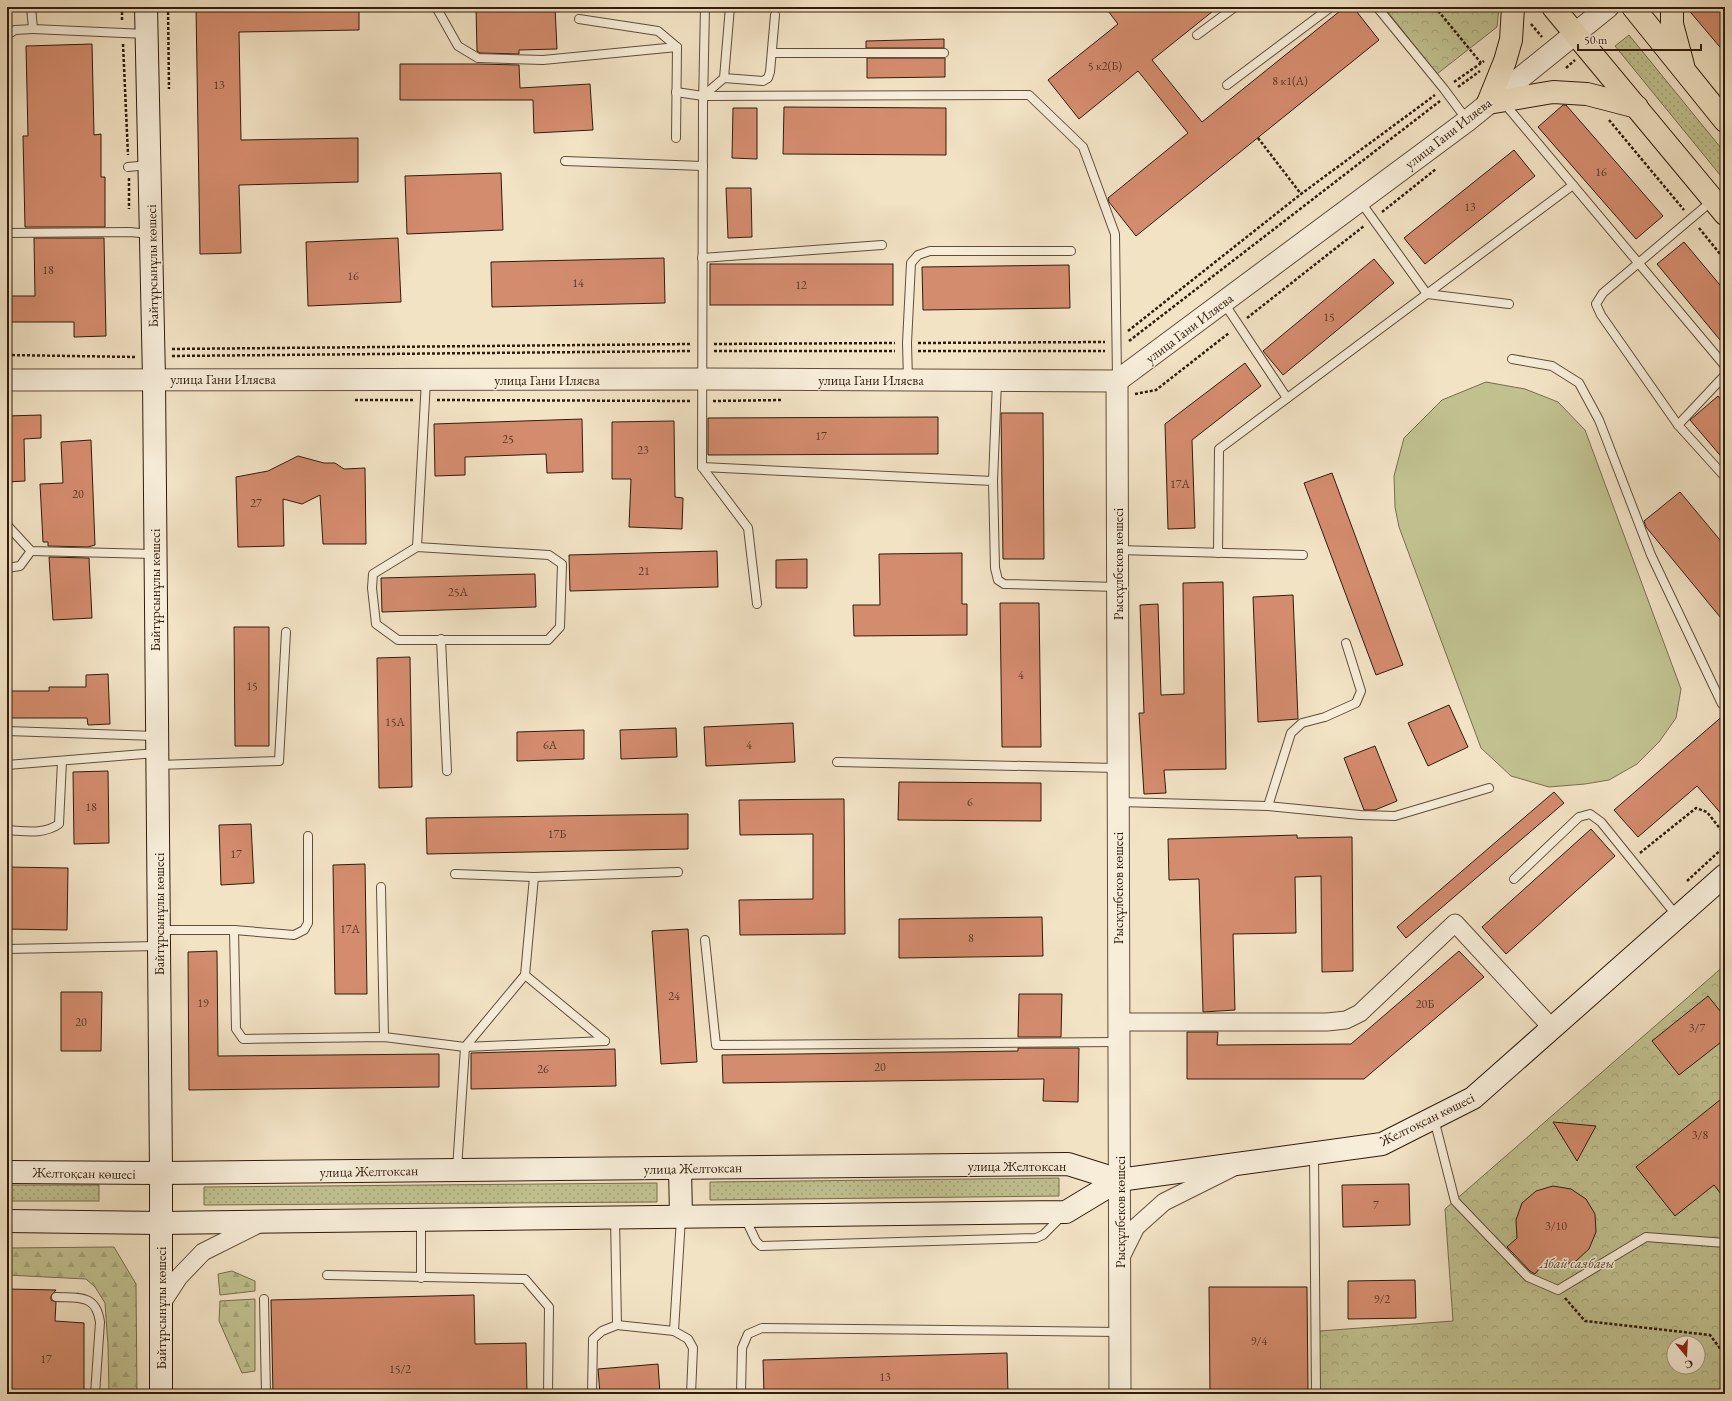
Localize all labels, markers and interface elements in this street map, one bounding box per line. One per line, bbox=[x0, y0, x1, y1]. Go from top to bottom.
scale bar bbox=[1578, 26, 1701, 52]
text: 50 m bbox=[1584, 32, 1608, 48]
house number: 5 к2(Б) bbox=[1088, 58, 1122, 74]
house number: 8 к1(А) bbox=[1272, 73, 1308, 89]
house number: 13 bbox=[213, 77, 225, 93]
street label: улица Гани Иляева bbox=[1401, 93, 1495, 173]
house number: 16 bbox=[1595, 164, 1607, 180]
house number: 13 bbox=[1464, 199, 1476, 215]
street label: Байтұрсынұлы көшесі bbox=[142, 204, 162, 328]
house number: 18 bbox=[42, 262, 54, 278]
house number: 16 bbox=[347, 268, 359, 284]
house number: 14 bbox=[572, 275, 584, 291]
house number: 12 bbox=[795, 277, 807, 293]
street label: улица Гани Иляева bbox=[1141, 289, 1237, 367]
house number: 15 bbox=[1323, 309, 1335, 325]
street label: улица Гани Иляева bbox=[170, 370, 276, 388]
street label: улица Гани Иляева bbox=[494, 371, 600, 389]
street label: улица Гани Иляева bbox=[818, 371, 924, 389]
house number: 17 bbox=[815, 428, 827, 444]
house number: 25 bbox=[502, 431, 514, 447]
house number: 23 bbox=[637, 442, 649, 458]
house number: 17А bbox=[1170, 476, 1191, 492]
house number: 20 bbox=[72, 486, 84, 502]
house number: 27 bbox=[250, 495, 262, 511]
street label: Рысқұлбеков көшесі bbox=[1109, 507, 1127, 620]
street label: Байтұрсынұлы көшесі bbox=[146, 528, 164, 652]
house number: 21 bbox=[638, 563, 650, 579]
house number: 25А bbox=[448, 584, 469, 600]
house number: 4 bbox=[1018, 667, 1024, 683]
house number: 15 bbox=[246, 678, 258, 694]
house number: 15А bbox=[385, 714, 406, 730]
house number: 6А bbox=[543, 737, 558, 753]
house number: 4 bbox=[746, 737, 752, 753]
house number: 6 bbox=[967, 794, 973, 810]
house number: 18 bbox=[85, 799, 97, 815]
house number: 17Б bbox=[548, 826, 566, 842]
street label: Рысқұлбеков көшесі bbox=[1109, 831, 1127, 944]
house number: 17 bbox=[230, 846, 242, 862]
street label: Байтұрсынұлы көшесі bbox=[150, 852, 168, 976]
house number: 17А bbox=[340, 921, 361, 937]
house number: 8 bbox=[968, 930, 974, 946]
house number: 24 bbox=[668, 988, 680, 1004]
house number: 19 bbox=[197, 995, 209, 1011]
house number: 20Б bbox=[1416, 996, 1434, 1012]
house number: 20 bbox=[75, 1014, 87, 1030]
house number: 3/7 bbox=[1689, 1020, 1705, 1036]
house number: 20 bbox=[874, 1059, 886, 1075]
house number: 26 bbox=[537, 1061, 549, 1077]
street label: Желтоқсан көшесі bbox=[1376, 1088, 1478, 1150]
house number: 3/8 bbox=[1692, 1127, 1708, 1143]
street label: Рысқұлбеков көшесі bbox=[1111, 1155, 1129, 1268]
street label: улица Желтоксан bbox=[968, 1157, 1066, 1175]
street label: улица Желтоксан bbox=[644, 1158, 742, 1178]
street label: улица Желтоксан bbox=[320, 1161, 418, 1181]
street label: Желтоқсан көшесі bbox=[31, 1163, 136, 1183]
house number: 7 bbox=[1373, 1197, 1379, 1213]
house number: 3/10 bbox=[1545, 1218, 1567, 1234]
street label: Байтұрсынұлы көшесі bbox=[152, 1246, 170, 1370]
park label: Абай саябағы bbox=[1539, 1254, 1615, 1272]
house number: 9/2 bbox=[1374, 1291, 1390, 1307]
house number: 9/4 bbox=[1251, 1333, 1267, 1349]
north arrow bbox=[1666, 1335, 1706, 1375]
house number: 17 bbox=[40, 1351, 52, 1367]
text: С bbox=[1683, 1357, 1695, 1372]
house number: 15/2 bbox=[389, 1361, 411, 1377]
house number: 13 bbox=[879, 1369, 891, 1385]

